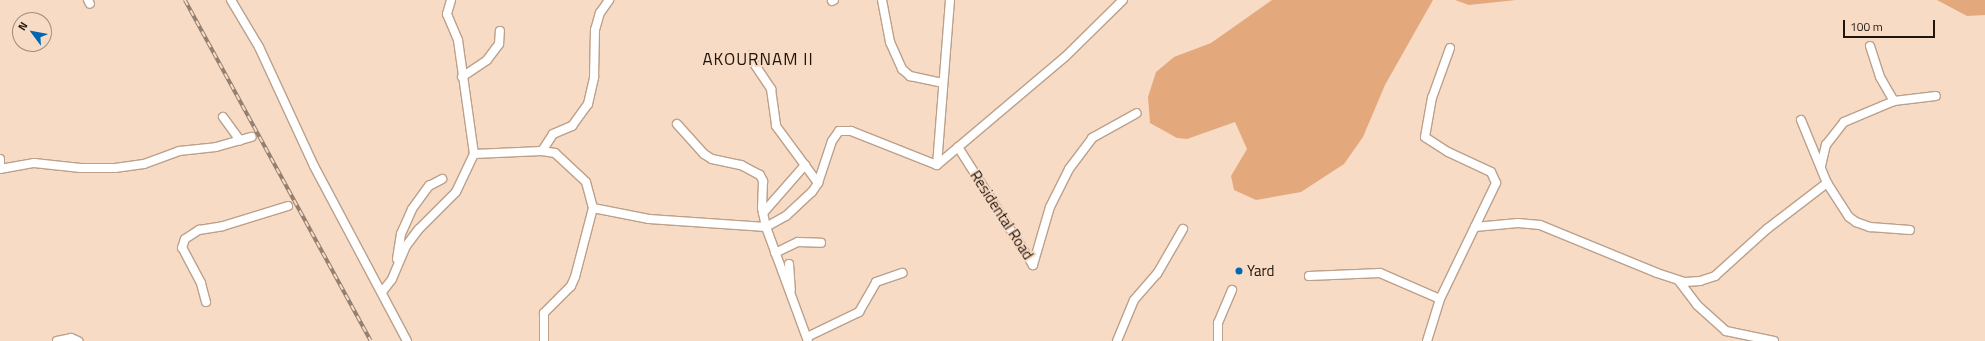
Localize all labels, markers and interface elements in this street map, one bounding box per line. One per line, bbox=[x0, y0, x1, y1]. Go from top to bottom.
north arrow bbox=[12, 12, 52, 52]
scale bar bbox=[1845, 12, 1937, 38]
text: 100 m bbox=[1850, 17, 1883, 36]
text: N bbox=[14, 19, 31, 34]
district label: AKOURNAM II bbox=[702, 50, 814, 70]
street label: Residental Road bbox=[967, 167, 1037, 263]
place label: Yard bbox=[1247, 262, 1275, 280]
marker: Yard bbox=[1234, 266, 1244, 276]

